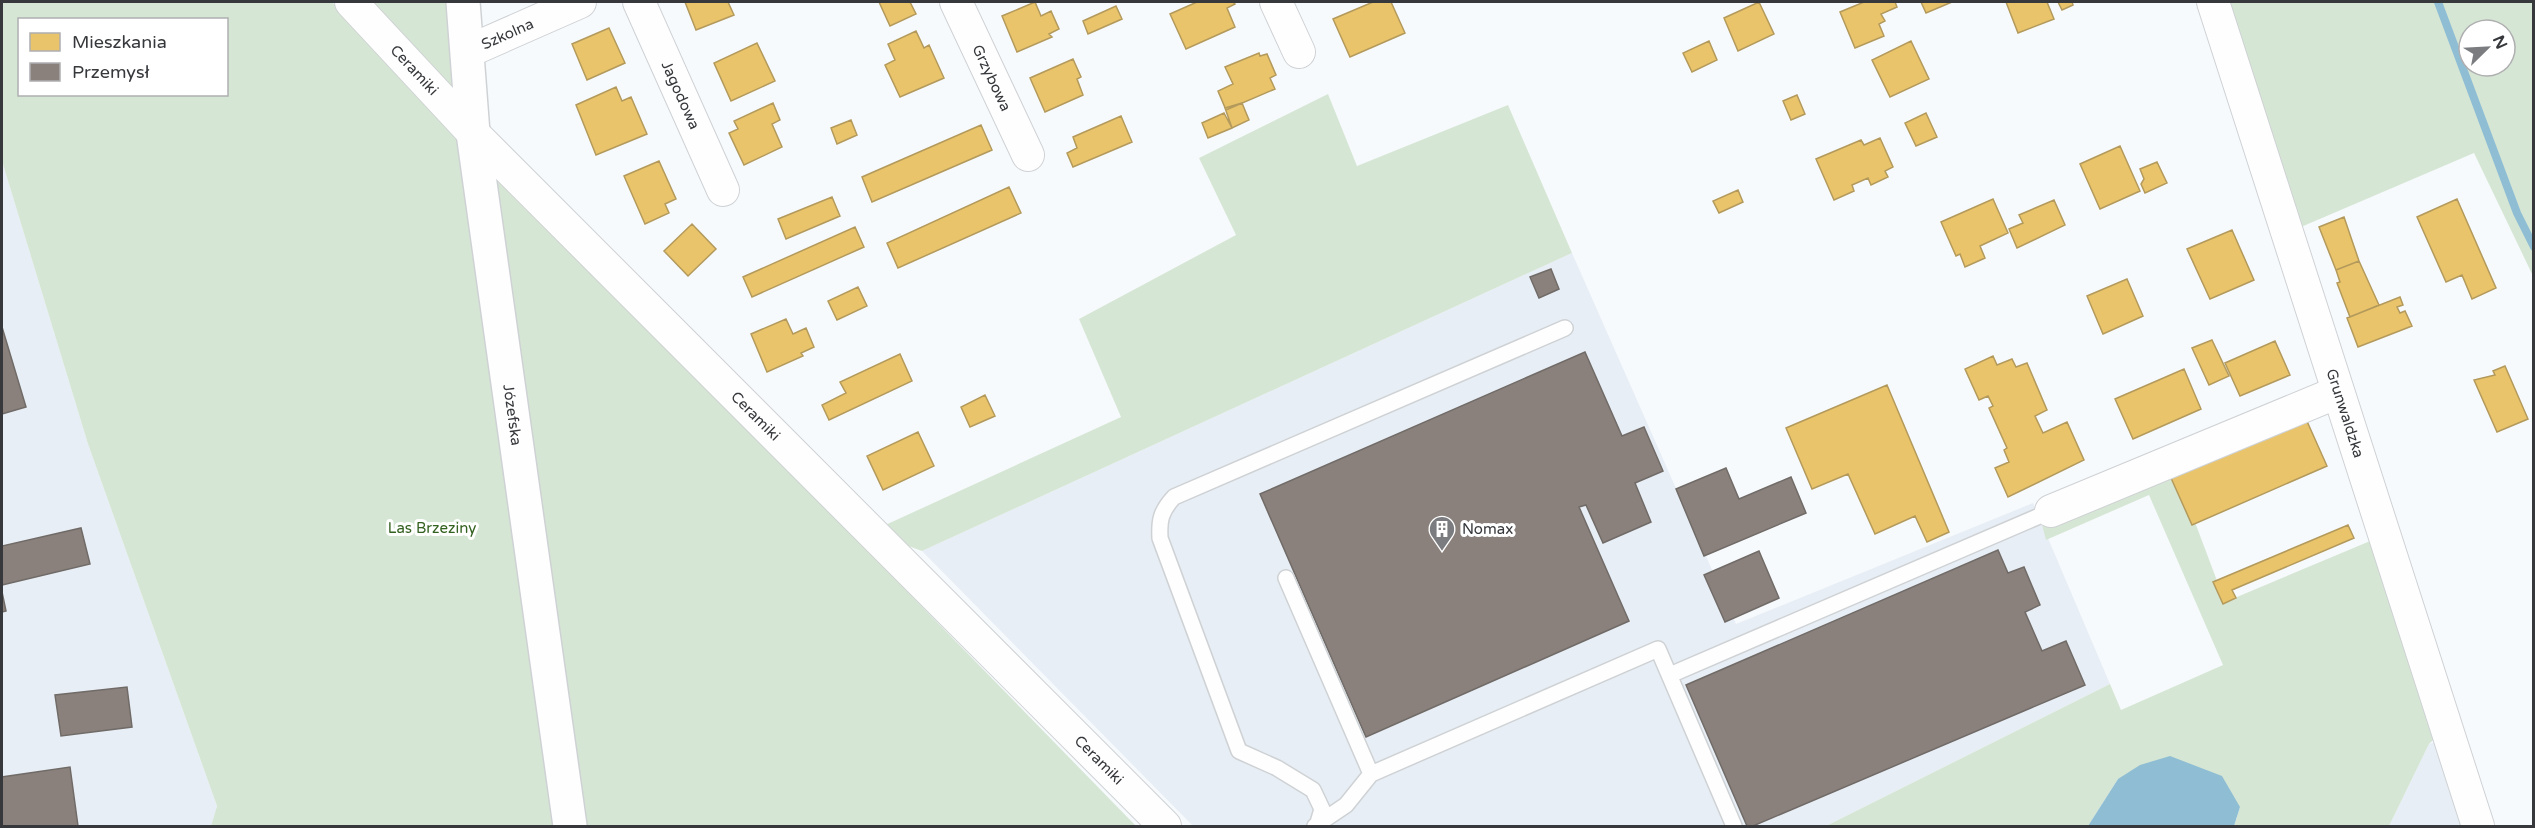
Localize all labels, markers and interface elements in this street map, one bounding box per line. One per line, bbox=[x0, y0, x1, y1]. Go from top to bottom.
street label: Szkolna bbox=[479, 15, 536, 53]
legend bbox=[18, 18, 228, 96]
north arrow bbox=[2457, 18, 2517, 78]
text: Mieszkania bbox=[72, 31, 167, 53]
text: N bbox=[2488, 32, 2512, 52]
street label: Ceramiki bbox=[387, 41, 442, 99]
street label: Grzybowa bbox=[968, 42, 1015, 114]
street label: Jagodowa bbox=[658, 58, 704, 132]
text: Przemysł bbox=[72, 61, 150, 83]
street label: Grunwaldzka bbox=[2323, 366, 2368, 460]
street label: Józefska bbox=[499, 383, 526, 447]
street label: Ceramiki bbox=[727, 388, 784, 444]
building icon: Nomax bbox=[1427, 514, 1457, 552]
park label: Las Brzeziny bbox=[388, 519, 476, 537]
place label: Nomax bbox=[1462, 520, 1513, 538]
street label: Ceramiki bbox=[1071, 732, 1127, 788]

